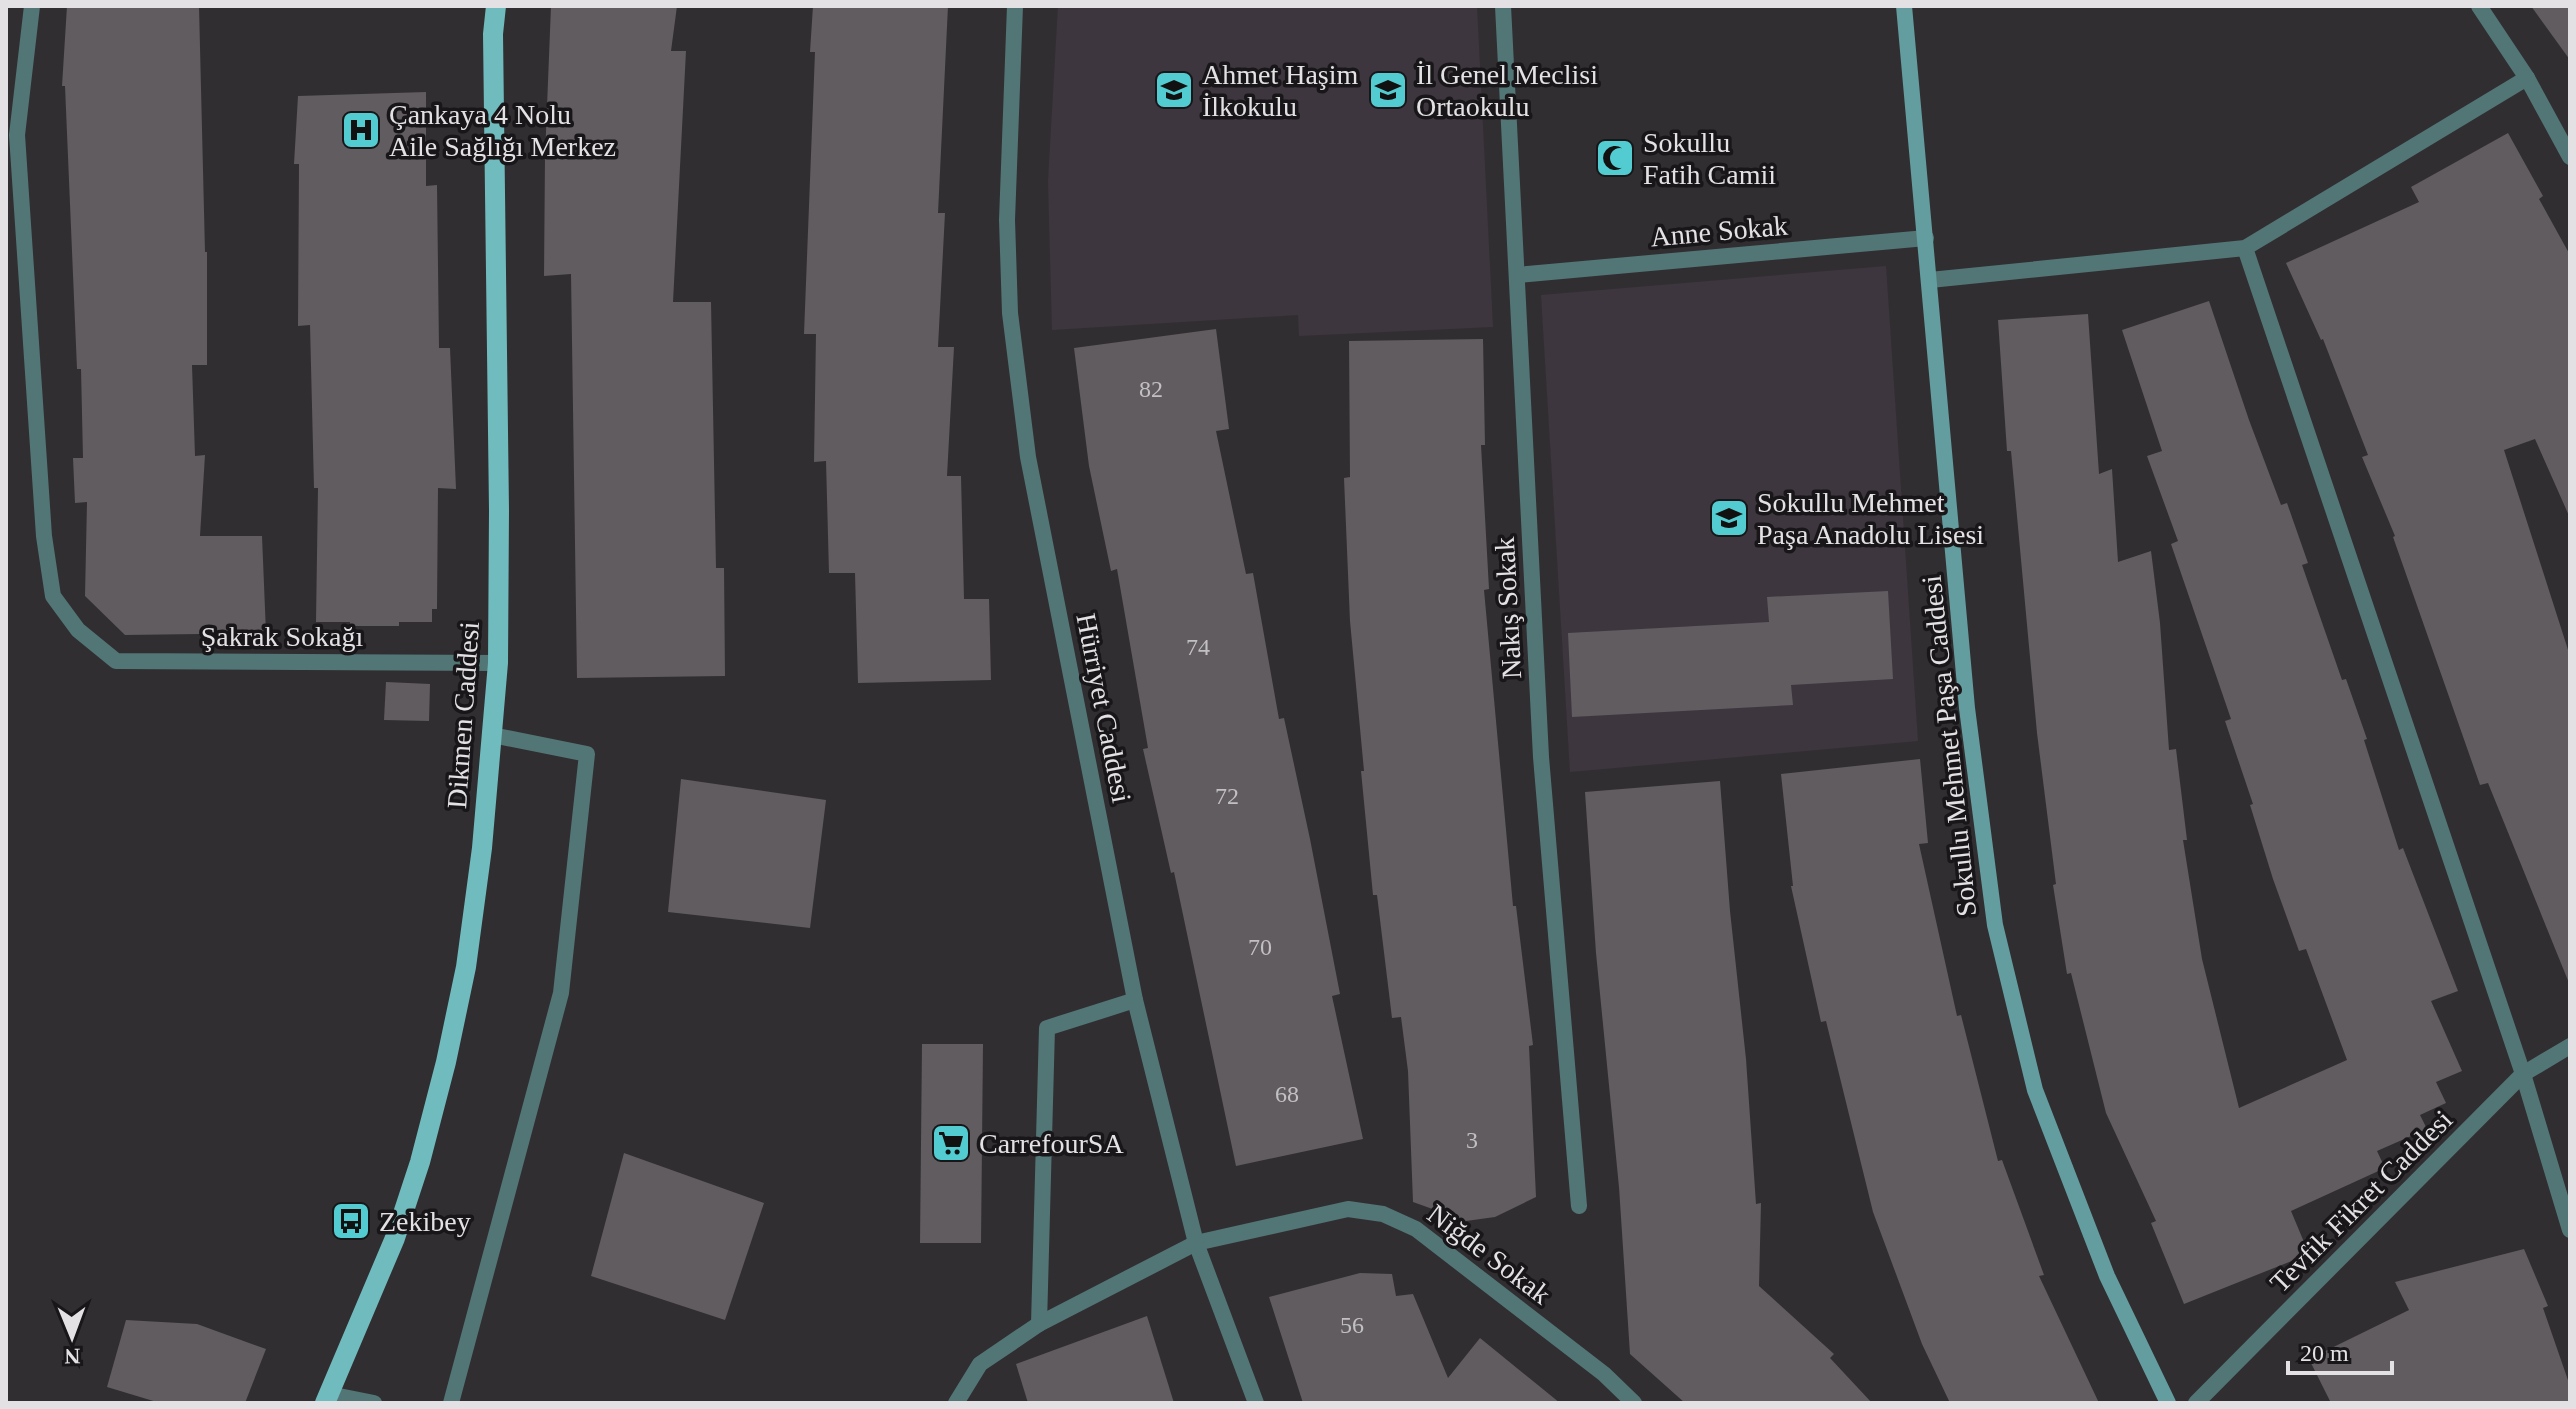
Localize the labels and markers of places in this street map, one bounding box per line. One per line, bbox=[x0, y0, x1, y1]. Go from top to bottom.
place label: Ahmet Haşim İlkokulu bbox=[1202, 59, 1359, 122]
place label: İl Genel Meclisi Ortaokulu bbox=[1416, 59, 1598, 122]
school or university icon: Ahmet Haşim İlkokulu bbox=[1153, 69, 1195, 111]
school or university icon: İl Genel Meclisi Ortaokulu bbox=[1367, 69, 1409, 111]
place label: Çankaya 4 Nolu Aile Sağlığı Merkez bbox=[389, 99, 616, 162]
hospital icon: Çankaya 4 Nolu Aile Sağlığı Merkez bbox=[340, 109, 382, 151]
place label: Sokullu Fatih Camii bbox=[1643, 127, 1776, 190]
mosque icon: Sokullu Fatih Camii bbox=[1594, 137, 1636, 179]
place label: Sokullu Mehmet Paşa Anadolu Lisesi bbox=[1757, 487, 1984, 550]
school or university icon: Sokullu Mehmet Paşa Anadolu Lisesi bbox=[1708, 497, 1750, 539]
supermarket icon: CarrefourSA bbox=[930, 1122, 972, 1164]
place label: CarrefourSA bbox=[979, 1128, 1124, 1159]
bus stop icon: Zekibey bbox=[330, 1200, 372, 1242]
place label: Zekibey bbox=[379, 1206, 471, 1237]

